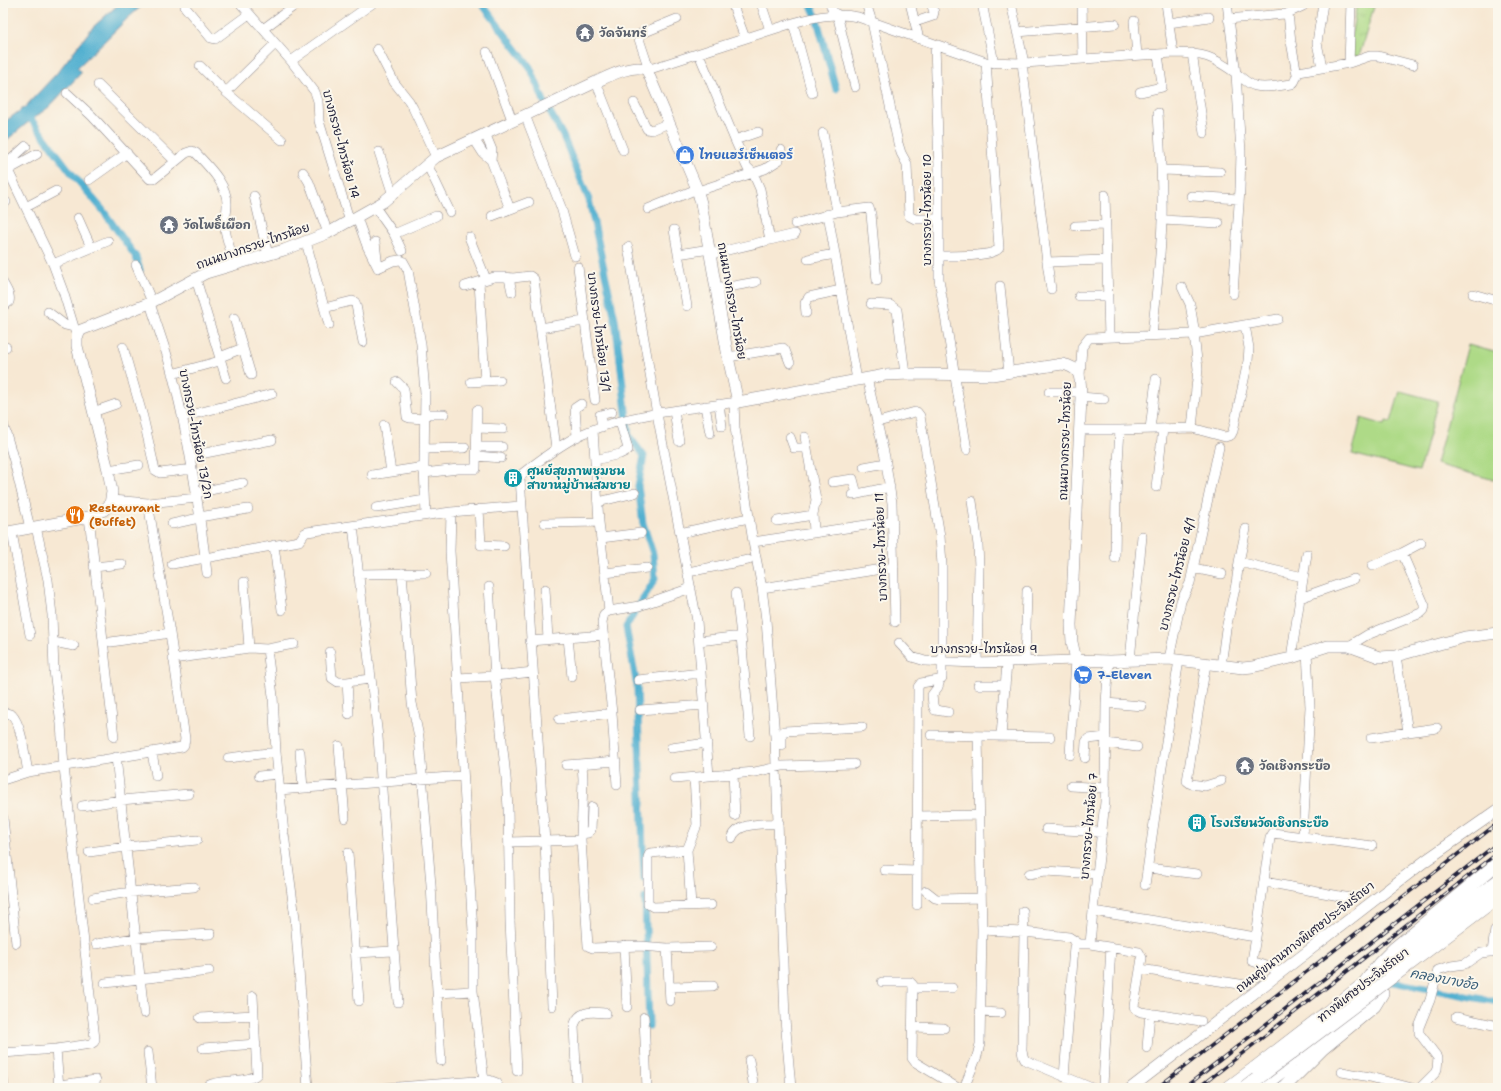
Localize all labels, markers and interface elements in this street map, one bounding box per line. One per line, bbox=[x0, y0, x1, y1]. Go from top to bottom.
temple icon: วัดจันทร์ bbox=[574, 22, 596, 44]
place label: วัดจันทร์ bbox=[599, 25, 647, 41]
street label: บางกรวย-ไทรน้อย 14 bbox=[319, 88, 363, 200]
shop icon: ไทยแฮร์เซ็นเตอร์ bbox=[674, 144, 696, 166]
place label: ไทยแฮร์เซ็นเตอร์ bbox=[698, 146, 793, 163]
street label: บางกรวย-ไทรน้อย 10 bbox=[919, 154, 935, 266]
temple icon: วัดโพธิ์เผือก bbox=[158, 214, 180, 236]
place label: วัดโพธิ์เผือก bbox=[183, 214, 251, 233]
street label: ถนนบางกรวย-ไทรน้อย bbox=[194, 219, 312, 273]
street label: ถนนบางกรวย-ไทรน้อย bbox=[714, 241, 750, 361]
street label: บางกรวย-ไทรน้อย 13/1 bbox=[584, 271, 614, 393]
street label: บางกรวย-ไทรน้อย 13/2ก bbox=[176, 368, 216, 500]
street label: ถนนบางกรวย-ไทรน้อย bbox=[1055, 381, 1075, 501]
place label: ศูนย์สุขภาพชุมชน สาขาหมู่บ้านสมชาย bbox=[527, 463, 631, 494]
building icon: ศูนย์สุขภาพชุมชน สาขาหมู่บ้านสมชาย bbox=[502, 467, 524, 489]
street label: บางกรวย-ไทรน้อย 11 bbox=[871, 492, 891, 602]
place label: Restaurant (Buffet) bbox=[89, 500, 160, 530]
restaurant icon: Restaurant (Buffet) bbox=[64, 504, 86, 526]
street label: บางกรวย-ไทรน้อย 4/1 bbox=[1155, 516, 1199, 632]
street label: บางกรวย-ไทรน้อย 9 bbox=[930, 641, 1038, 657]
supermarket icon: 7-Eleven bbox=[1072, 664, 1094, 686]
place label: 7-Eleven bbox=[1097, 667, 1152, 683]
temple icon: วัดเชิงกระบือ bbox=[1234, 755, 1256, 777]
place label: วัดเชิงกระบือ bbox=[1259, 758, 1331, 774]
street label: บางกรวย-ไทรน้อย 7 bbox=[1076, 772, 1102, 880]
building icon: โรงเรียนวัดเชิงกระบือ bbox=[1186, 812, 1208, 834]
place label: โรงเรียนวัดเชิงกระบือ bbox=[1210, 815, 1329, 831]
street label: ถนนคู่ขนานทางพิเศษประจิมรัถยา bbox=[1233, 878, 1377, 996]
street label: ทางพิเศษประจิมรัถยา bbox=[1314, 945, 1412, 1025]
water label: คลองบางอ้อ bbox=[1409, 964, 1481, 994]

